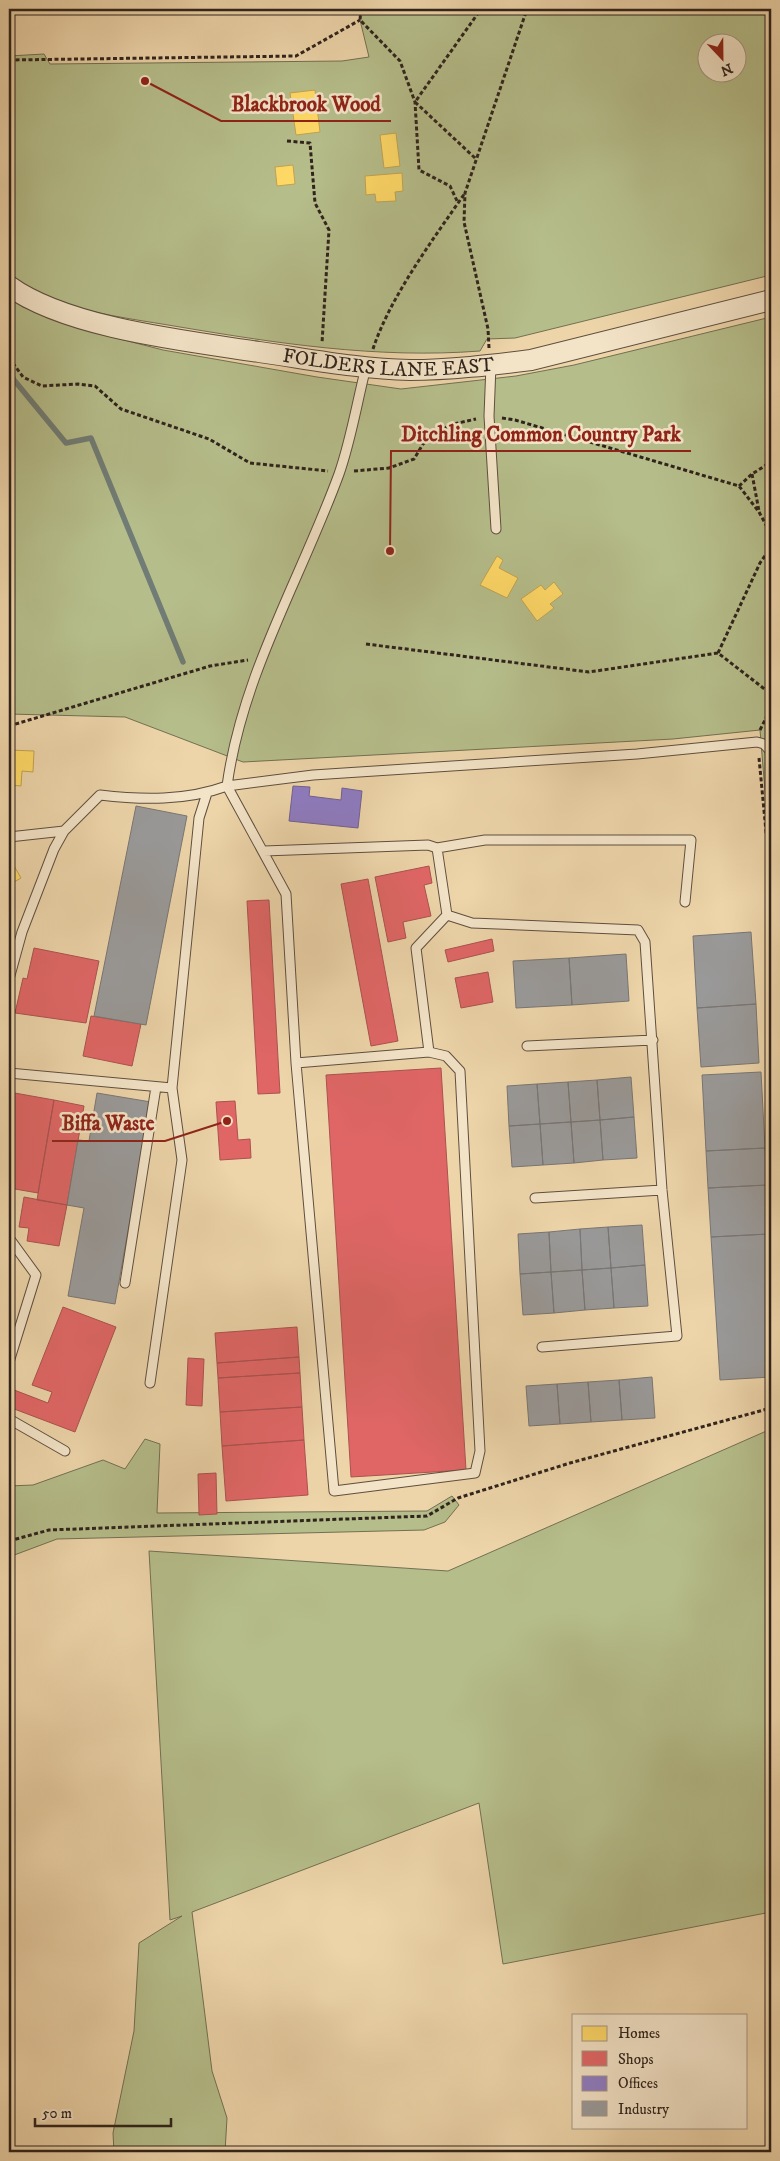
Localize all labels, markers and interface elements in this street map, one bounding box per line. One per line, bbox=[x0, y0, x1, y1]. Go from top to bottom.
north arrow bbox=[698, 32, 748, 82]
text: N bbox=[717, 59, 735, 80]
callout: Blackbrook Wood bbox=[221, 85, 391, 121]
text: Blackbrook Wood bbox=[231, 92, 381, 118]
street label: FOLDERS LANE EAST bbox=[281, 343, 496, 383]
callout: Ditchling Common Country Park bbox=[391, 415, 691, 451]
text: Ditchling Common Country Park bbox=[401, 422, 682, 448]
callout: Biffa Waste bbox=[52, 1105, 165, 1141]
text: Biffa Waste bbox=[61, 1111, 155, 1137]
legend bbox=[572, 2014, 748, 2128]
text: Homes bbox=[618, 2024, 660, 2043]
text: Shops bbox=[618, 2050, 654, 2069]
text: Offices bbox=[618, 2074, 658, 2093]
scale bar bbox=[35, 2096, 171, 2128]
text: Industry bbox=[618, 2100, 670, 2119]
text: 50 m bbox=[42, 2104, 72, 2123]

